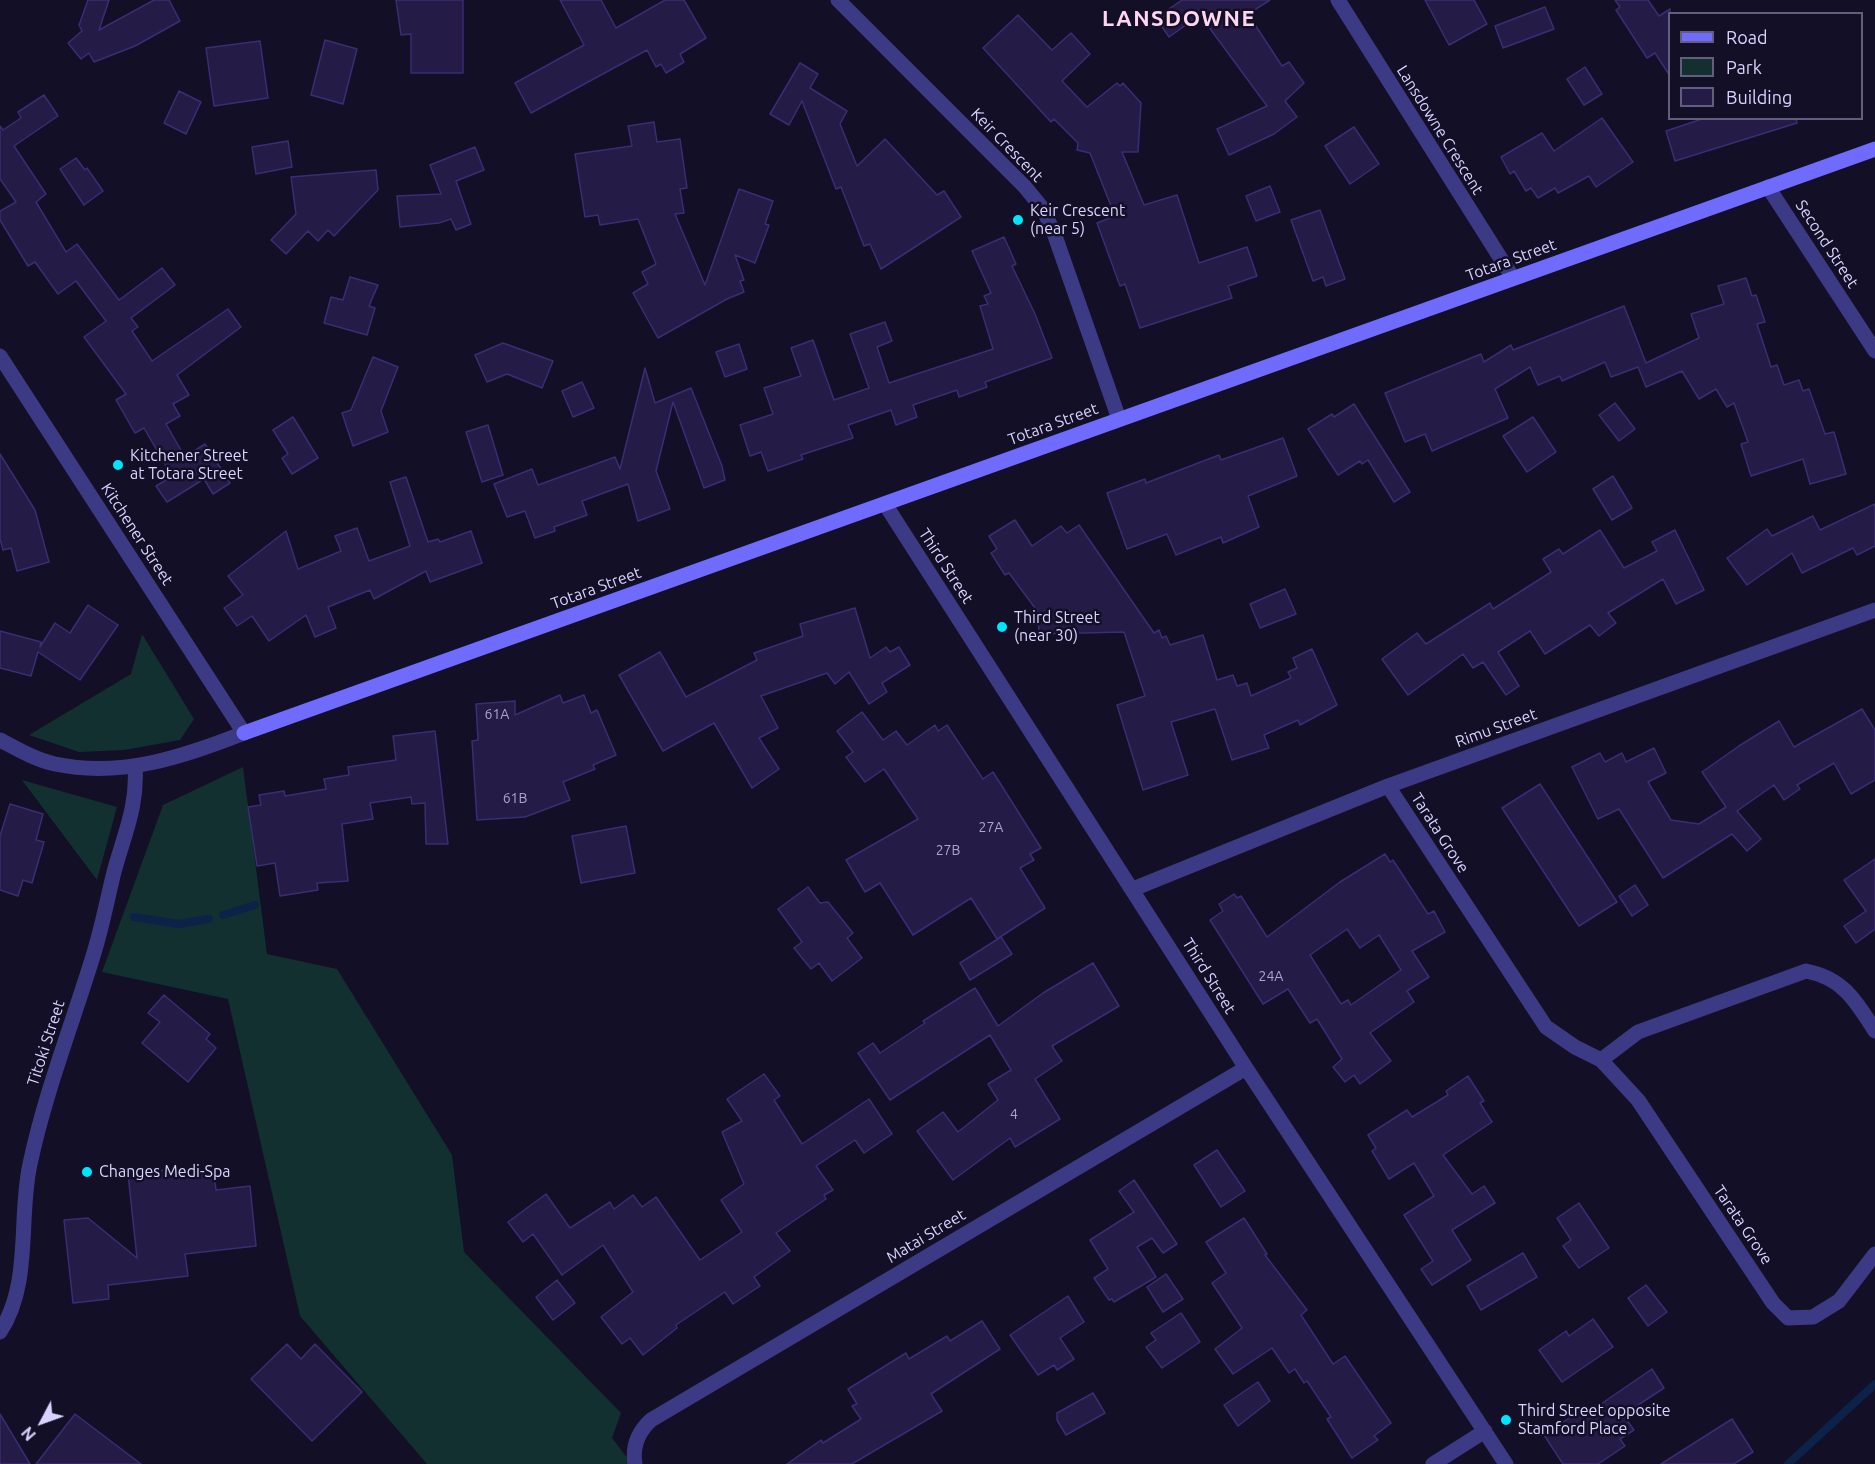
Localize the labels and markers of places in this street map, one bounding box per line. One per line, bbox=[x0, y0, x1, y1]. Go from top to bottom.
place label: Keir Crescent (near 5) bbox=[1030, 201, 1125, 239]
marker: Keir Crescent (near 5) bbox=[1011, 213, 1025, 227]
place label: Kitchener Street at Totara Street bbox=[130, 446, 248, 484]
marker: Kitchener Street at Totara Street bbox=[111, 458, 125, 472]
place label: Third Street (near 30) bbox=[1014, 608, 1100, 646]
marker: Third Street (near 30) bbox=[995, 620, 1009, 634]
place label: Changes Medi-Spa bbox=[99, 1162, 231, 1182]
marker: Changes Medi-Spa bbox=[80, 1165, 94, 1179]
place label: Third Street opposite Stamford Place bbox=[1518, 1401, 1671, 1439]
marker: Third Street opposite Stamford Place bbox=[1499, 1413, 1513, 1427]

